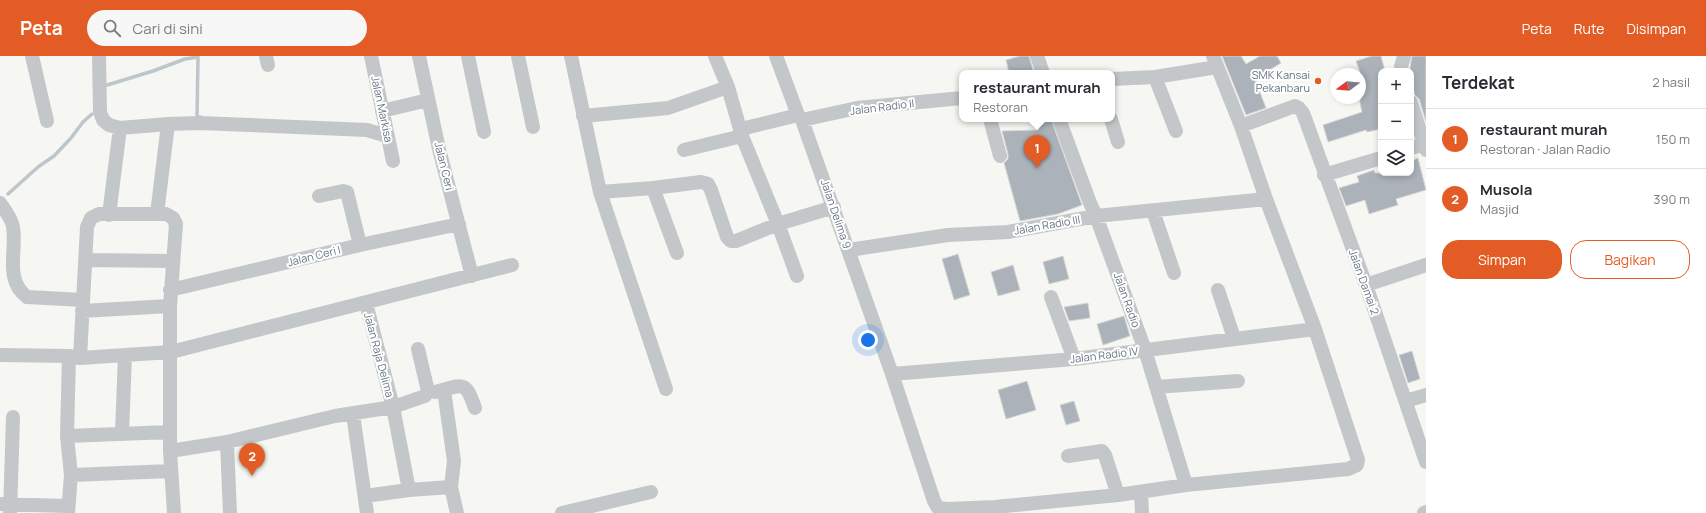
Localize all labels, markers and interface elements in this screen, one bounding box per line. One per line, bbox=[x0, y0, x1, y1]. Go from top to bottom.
search box bbox=[87, 10, 367, 46]
text: Peta bbox=[20, 15, 63, 41]
icon: search bbox=[101, 17, 123, 39]
text: Cari di sini bbox=[133, 18, 203, 39]
text: Peta bbox=[1522, 19, 1552, 38]
text: Rute bbox=[1574, 19, 1604, 38]
text: Disimpan bbox=[1626, 19, 1686, 38]
place label: SMK Kansai Pekanbaru bbox=[1252, 67, 1310, 95]
north arrow bbox=[1330, 68, 1366, 104]
map controls bbox=[1378, 68, 1414, 176]
button: + bbox=[1378, 68, 1414, 104]
popup bbox=[959, 70, 1115, 122]
text: Terdekat bbox=[1442, 71, 1515, 94]
text: 2 hasil bbox=[1652, 73, 1690, 91]
street label: Jalan Markisa bbox=[368, 74, 397, 144]
marker: SMK Kansai Pekanbaru bbox=[1313, 76, 1323, 86]
text: restaurant murah bbox=[973, 77, 1101, 98]
street label: Jalan Radio II bbox=[849, 95, 915, 118]
text: Restoran bbox=[973, 98, 1028, 116]
button: − bbox=[1378, 104, 1414, 140]
text: restaurant murah bbox=[1480, 119, 1608, 140]
text: 1 bbox=[1452, 130, 1458, 148]
text: 150 m bbox=[1656, 130, 1690, 148]
pin: 1 bbox=[1024, 135, 1050, 168]
street label: Jalan Ceri bbox=[431, 140, 458, 192]
button: layers bbox=[1378, 140, 1414, 176]
text: Restoran · Jalan Radio bbox=[1480, 140, 1610, 158]
street label: Jalan Delima 9 bbox=[818, 177, 855, 250]
text: Musola bbox=[1480, 179, 1532, 200]
text: 2 bbox=[1451, 190, 1459, 208]
text: 390 m bbox=[1653, 190, 1690, 208]
text: Masjid bbox=[1480, 200, 1519, 218]
street label: Jalan Radio III bbox=[1013, 211, 1081, 238]
button: Simpan bbox=[1442, 240, 1562, 279]
button: Bagikan bbox=[1570, 240, 1690, 279]
street label: Jalan Ceri I bbox=[286, 242, 342, 269]
street label: Jalan Damai 2 bbox=[1346, 247, 1383, 317]
street label: Jalan Radio bbox=[1111, 270, 1144, 330]
street label: Jalan Raja Delima bbox=[361, 311, 398, 399]
your location bbox=[858, 330, 878, 350]
street label: Jalan Radio IV bbox=[1069, 343, 1139, 366]
pin: 2 bbox=[239, 443, 265, 476]

